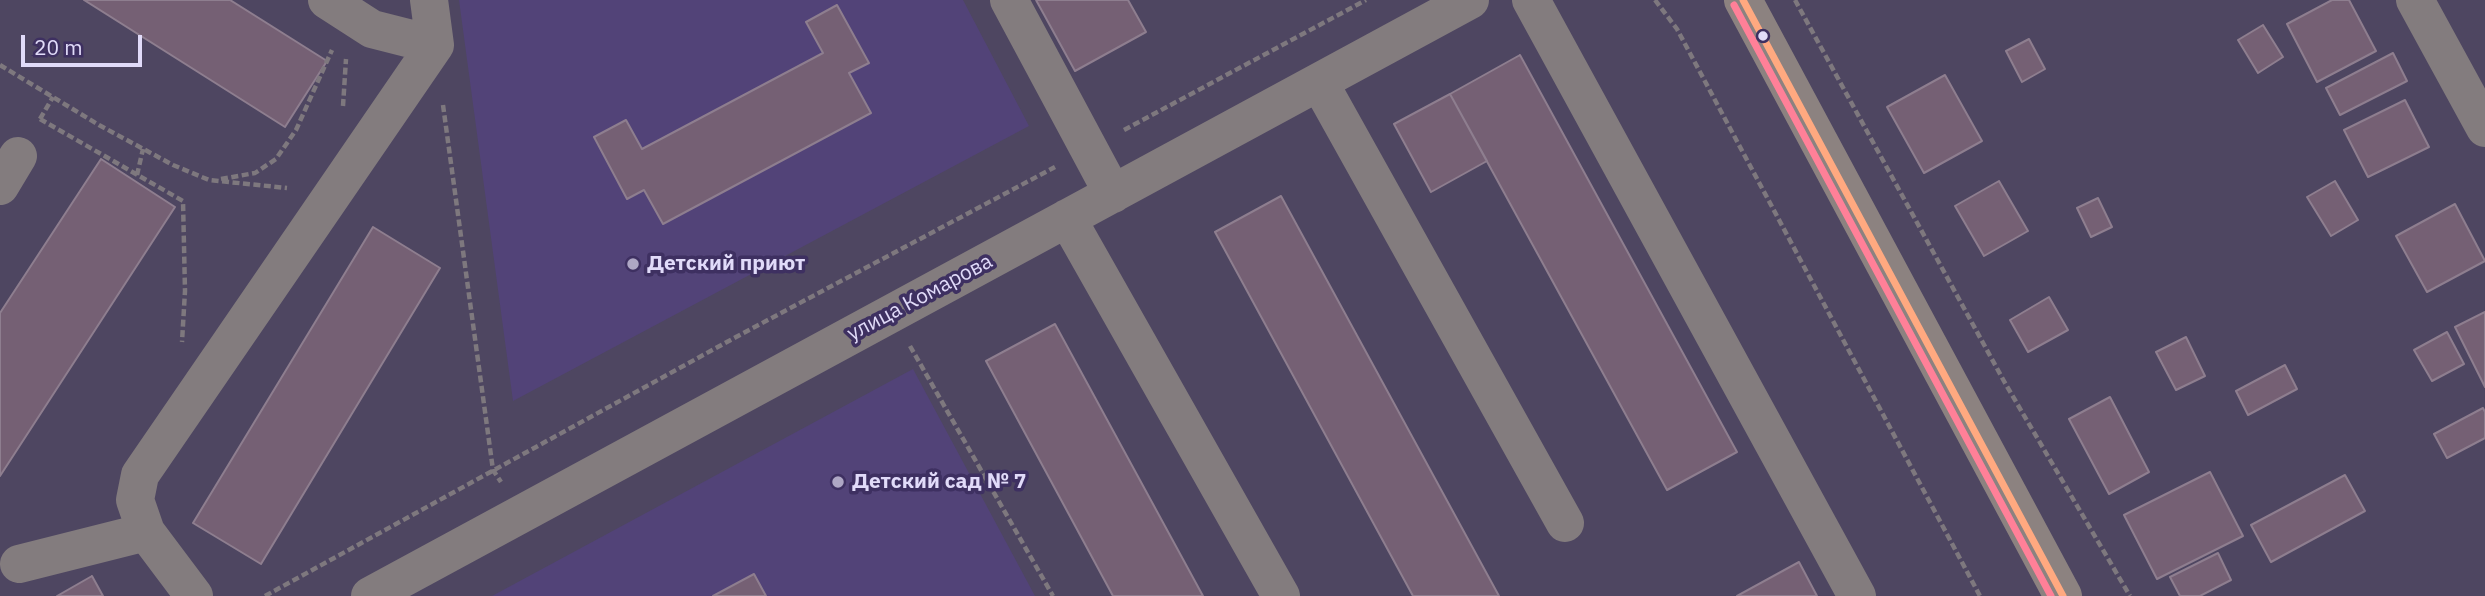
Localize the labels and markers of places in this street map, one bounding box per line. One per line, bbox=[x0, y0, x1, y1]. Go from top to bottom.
unlabelled marker bbox=[1756, 29, 1770, 43]
place label: Детский приют bbox=[647, 251, 805, 277]
marker: Детский приют bbox=[625, 256, 641, 272]
place label: Детский сад № 7 bbox=[852, 469, 1026, 495]
marker: Детский сад № 7 bbox=[830, 474, 846, 490]

